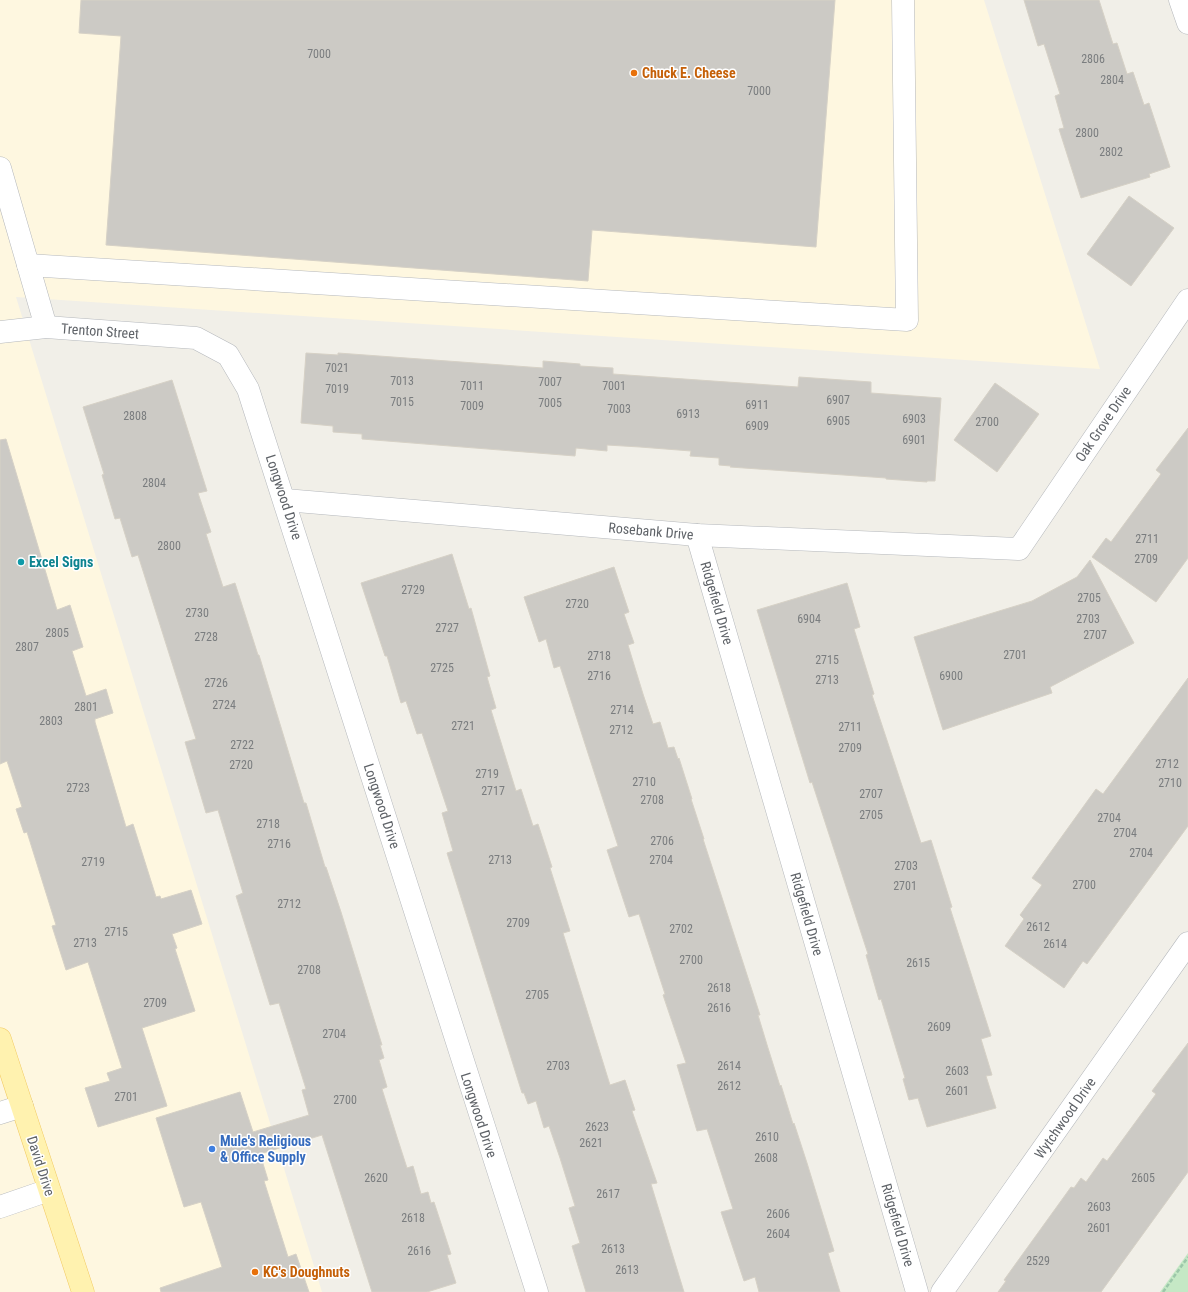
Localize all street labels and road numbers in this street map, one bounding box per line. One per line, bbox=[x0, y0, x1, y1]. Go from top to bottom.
street label: Trenton Street bbox=[60, 320, 140, 342]
street label: Oak Grove Drive bbox=[1072, 383, 1134, 465]
street label: Longwood Drive bbox=[263, 452, 305, 542]
street label: Rosebank Drive bbox=[608, 519, 695, 543]
street label: Ridgefield Drive bbox=[697, 560, 737, 647]
street label: Longwood Drive bbox=[361, 761, 403, 851]
street label: Ridgefield Drive bbox=[787, 871, 827, 958]
street label: Longwood Drive bbox=[458, 1070, 500, 1160]
street label: Wytchwood Drive bbox=[1031, 1074, 1099, 1162]
street label: David Drive bbox=[24, 1134, 58, 1198]
street label: Ridgefield Drive bbox=[878, 1182, 918, 1269]

